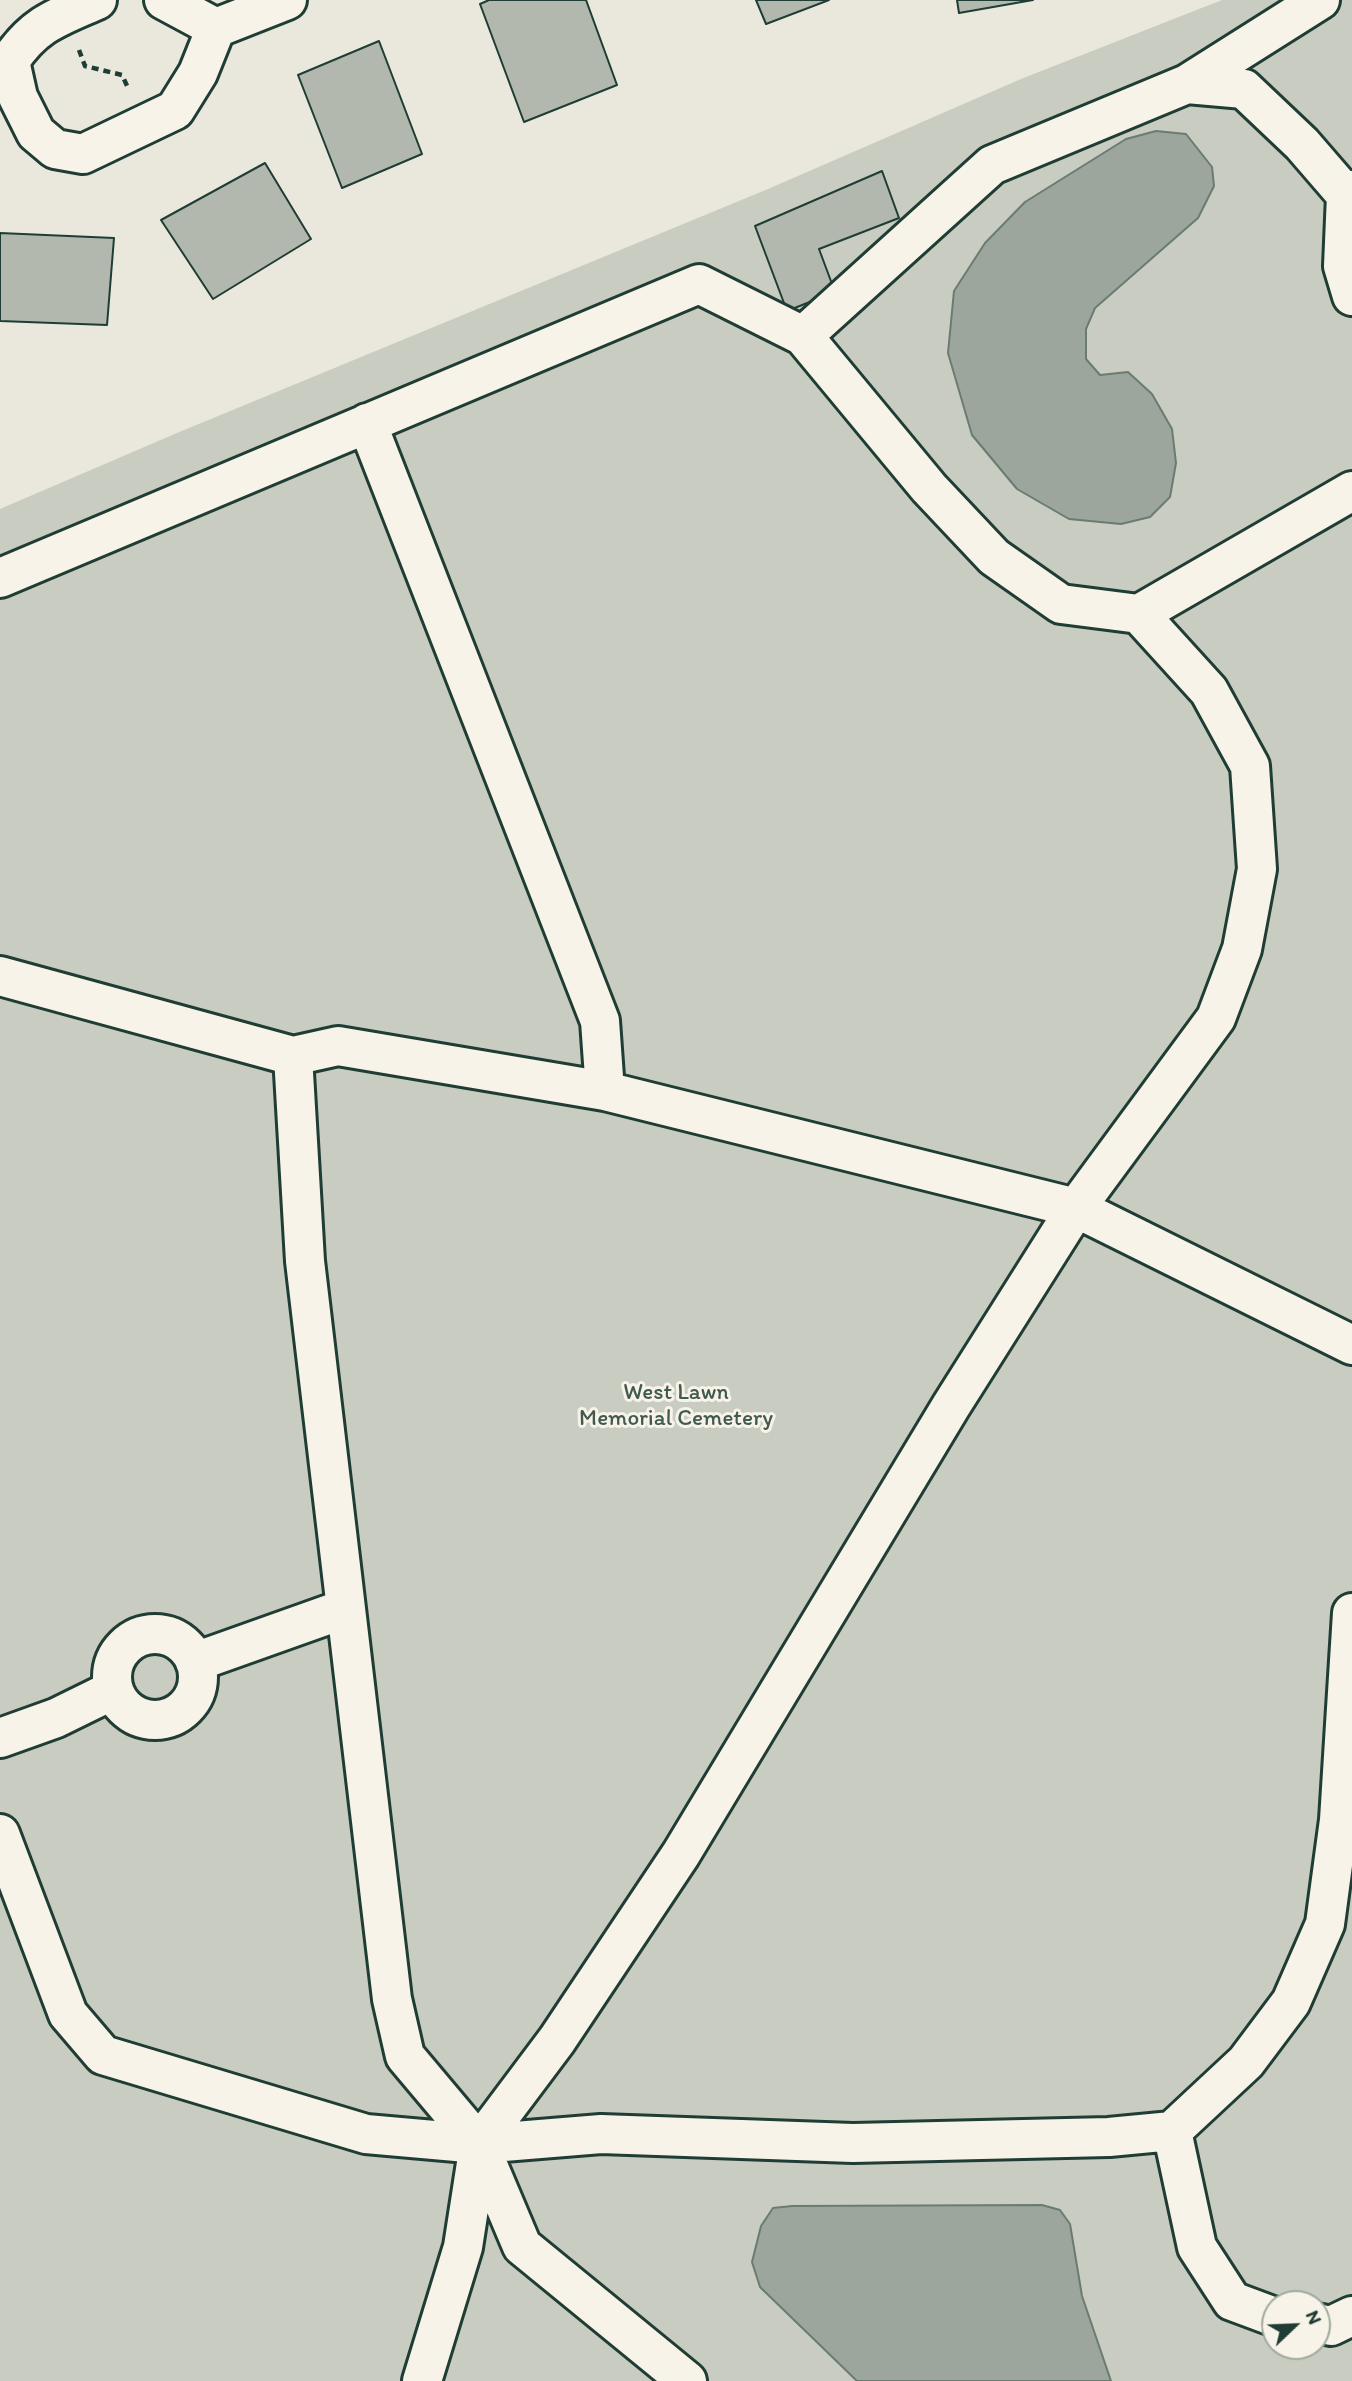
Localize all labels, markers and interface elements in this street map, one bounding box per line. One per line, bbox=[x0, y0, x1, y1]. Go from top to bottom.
park label: West Lawn Memorial Cemetery bbox=[579, 1379, 773, 1433]
north arrow bbox=[1261, 2290, 1331, 2360]
text: N bbox=[1301, 2307, 1327, 2328]

